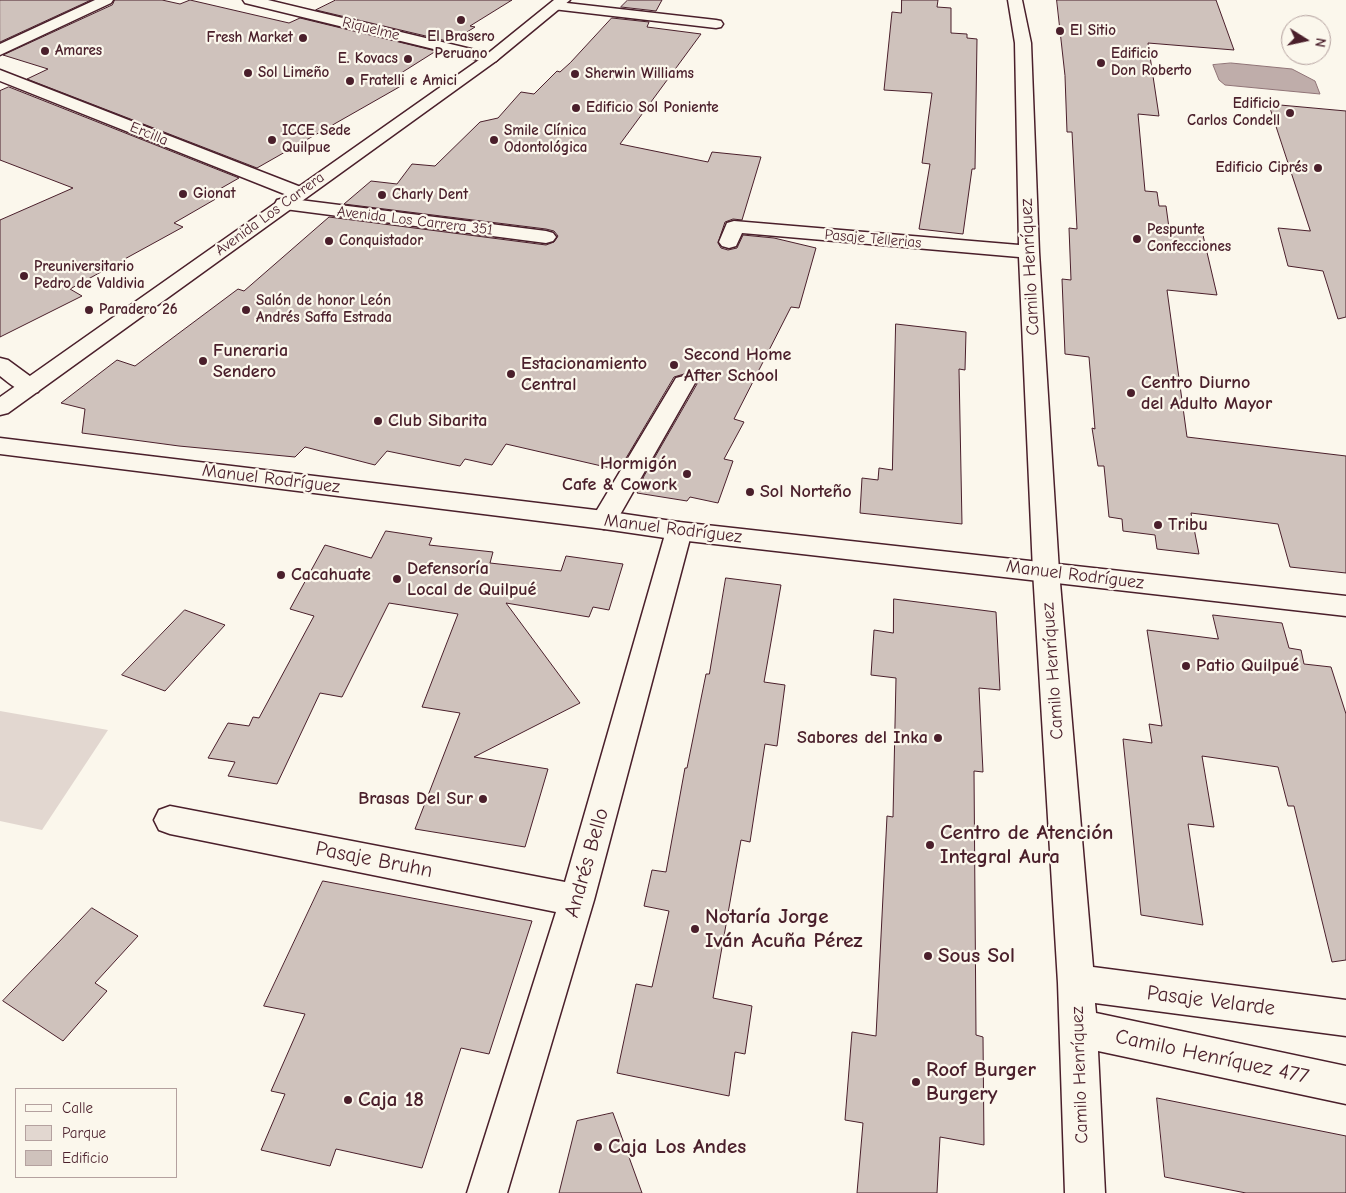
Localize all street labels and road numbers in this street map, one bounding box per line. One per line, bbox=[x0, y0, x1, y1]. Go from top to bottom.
street label: Riquelme bbox=[340, 13, 402, 45]
street label: Ercilla bbox=[127, 118, 171, 150]
street label: Avenida Los Carrera bbox=[212, 168, 328, 260]
street label: Camilo Henríquez bbox=[1016, 198, 1044, 336]
street label: Avenida Los Carrera 351 bbox=[336, 202, 494, 240]
street label: Pasaje Tellerias bbox=[824, 226, 922, 252]
street label: Manuel Rodríguez bbox=[201, 460, 341, 498]
street label: Manuel Rodríguez bbox=[603, 510, 743, 548]
street label: Manuel Rodríguez bbox=[1005, 556, 1145, 594]
street label: Camilo Henríquez bbox=[1037, 602, 1069, 740]
street label: Andrés Bello bbox=[559, 805, 615, 921]
street label: Pasaje Bruhn bbox=[313, 836, 435, 884]
street label: Pasaje Velarde bbox=[1145, 981, 1277, 1021]
street label: Camilo Henríquez bbox=[1067, 1006, 1093, 1144]
street label: Camilo Henríquez 477 bbox=[1113, 1024, 1311, 1090]

